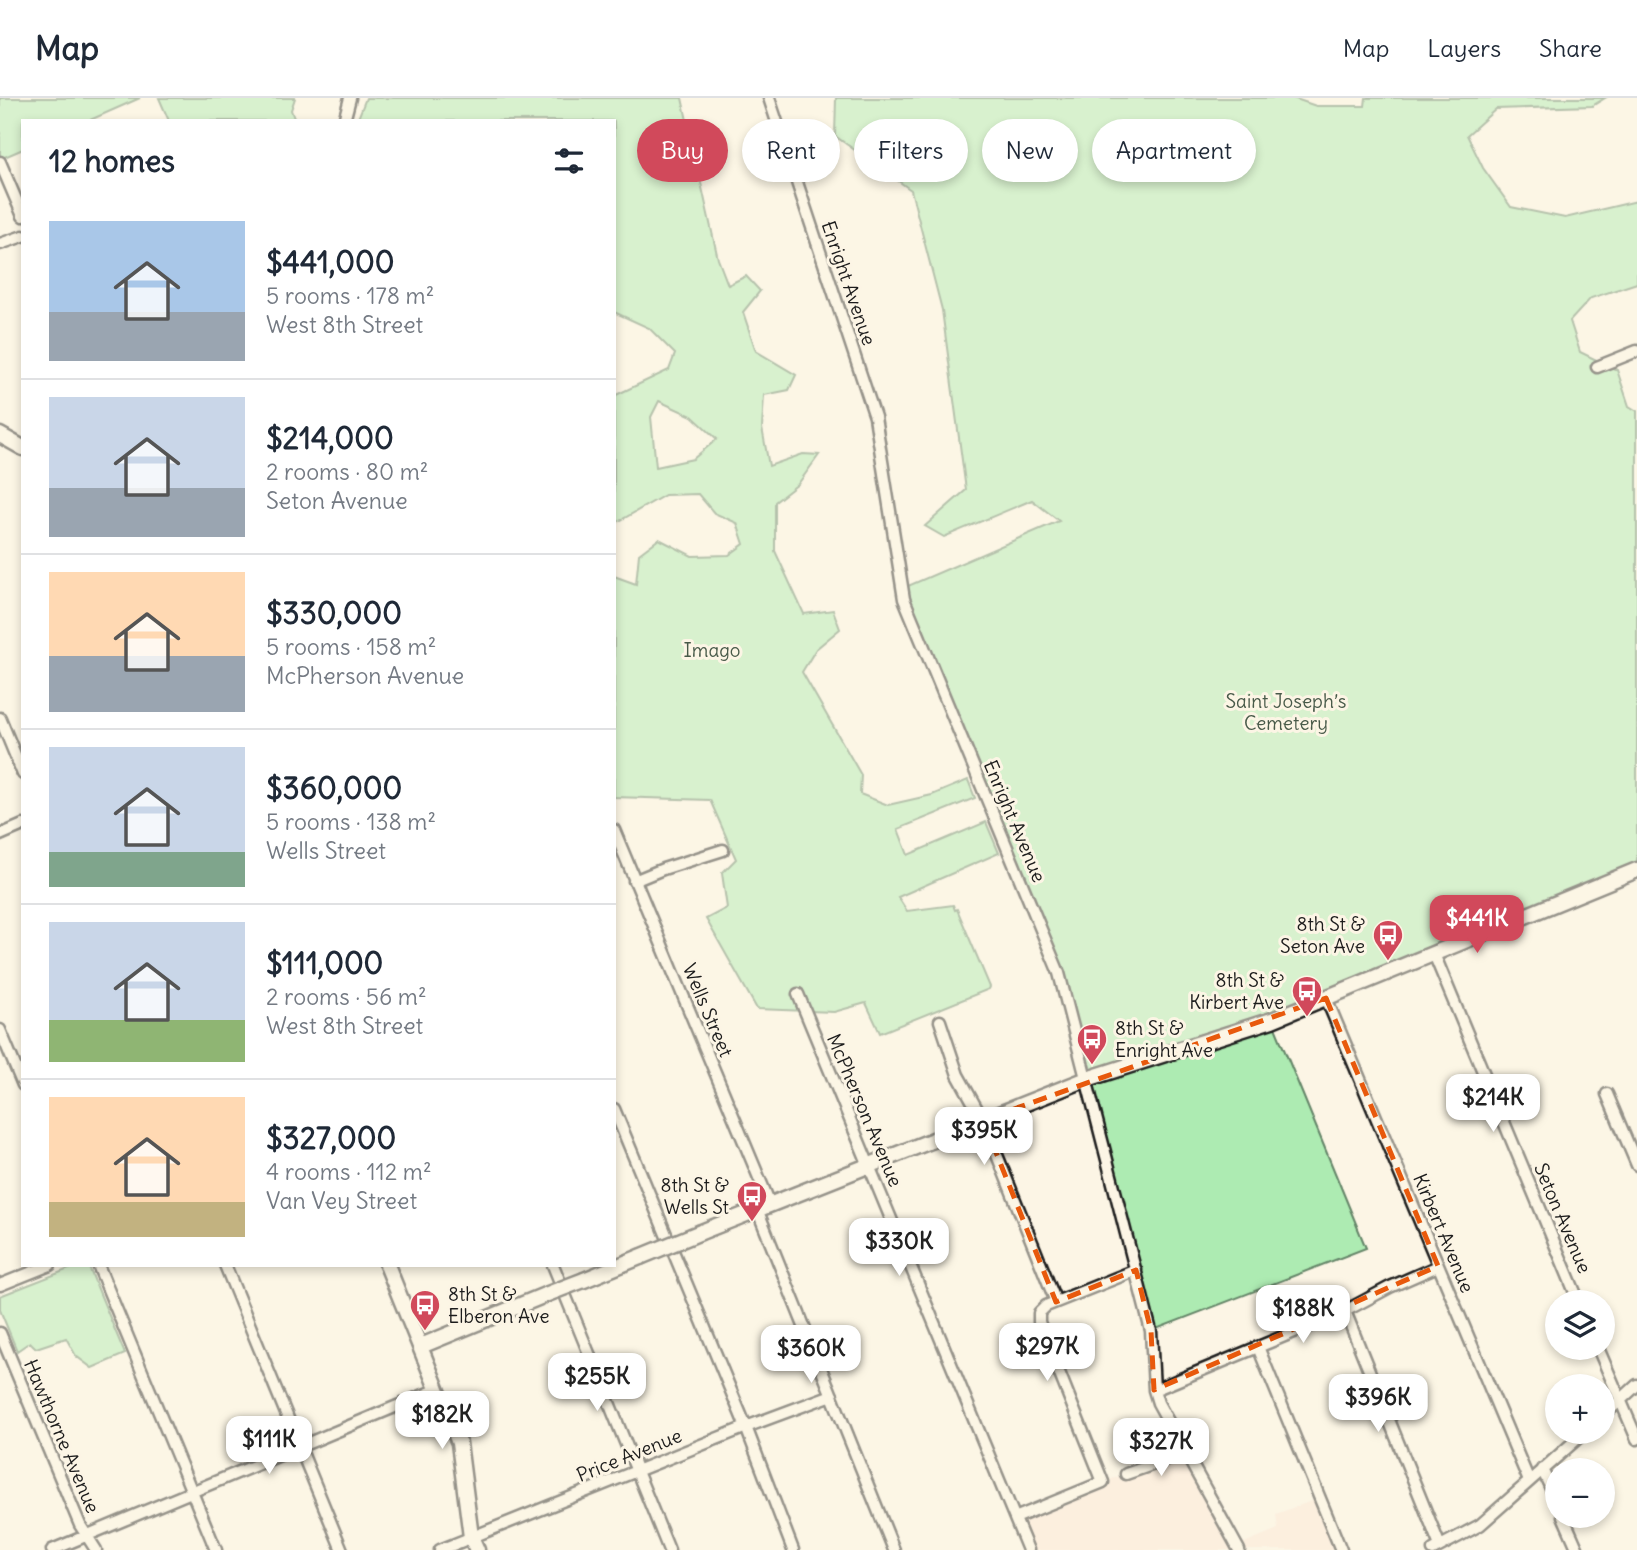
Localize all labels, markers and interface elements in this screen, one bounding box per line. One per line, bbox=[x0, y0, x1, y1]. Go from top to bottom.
text: Map bbox=[35, 27, 99, 69]
text: Map bbox=[1343, 33, 1389, 63]
text: Layers bbox=[1427, 33, 1501, 63]
text: Share bbox=[1539, 33, 1602, 63]
chip: Buy bbox=[637, 119, 728, 182]
chip: Rent bbox=[742, 119, 840, 182]
chip: Filters bbox=[854, 119, 968, 182]
chip: New bbox=[982, 119, 1078, 182]
chip: Apartment bbox=[1092, 119, 1256, 182]
text: 12 homes bbox=[49, 142, 175, 180]
icon: filters bbox=[550, 142, 588, 180]
street label: Enright Avenue bbox=[816, 218, 882, 348]
text: $441,000 bbox=[266, 243, 394, 281]
icon: home bbox=[105, 249, 189, 333]
text: 5 rooms · 178 m² bbox=[266, 281, 434, 310]
text: West 8th Street bbox=[266, 310, 423, 339]
text: $214,000 bbox=[266, 419, 394, 457]
icon: home bbox=[105, 425, 189, 509]
text: 2 rooms · 80 m² bbox=[266, 457, 428, 486]
text: Seton Avenue bbox=[266, 486, 408, 515]
text: $330,000 bbox=[266, 594, 402, 632]
icon: home bbox=[105, 600, 189, 684]
text: 5 rooms · 158 m² bbox=[266, 632, 436, 661]
park label: Imago bbox=[684, 638, 740, 662]
text: McPherson Avenue bbox=[266, 661, 464, 690]
park label: Saint Joseph’s Cemetery bbox=[1226, 689, 1346, 735]
street label: Enright Avenue bbox=[979, 756, 1051, 886]
text: $360,000 bbox=[266, 769, 402, 807]
icon: home bbox=[105, 775, 189, 859]
text: 5 rooms · 138 m² bbox=[266, 807, 436, 836]
text: Wells Street bbox=[266, 836, 386, 865]
pin: $441K bbox=[1428, 896, 1526, 955]
text: $441K bbox=[1446, 903, 1508, 932]
place label: 8th St & Seton Ave bbox=[1280, 912, 1365, 958]
bus stop icon: 8th St & Seton Ave bbox=[1371, 918, 1405, 962]
text: $111,000 bbox=[266, 944, 383, 982]
icon: home bbox=[105, 950, 189, 1034]
street label: Wells Street bbox=[678, 960, 738, 1060]
place label: 8th St & Kirbert Ave bbox=[1189, 968, 1284, 1014]
bus stop icon: 8th St & Kirbert Ave bbox=[1290, 974, 1324, 1018]
text: 2 rooms · 56 m² bbox=[266, 982, 427, 1011]
text: West 8th Street bbox=[266, 1011, 423, 1040]
place label: 8th St & Enright Ave bbox=[1115, 1016, 1213, 1062]
bus stop icon: 8th St & Enright Ave bbox=[1075, 1022, 1109, 1066]
street label: McPherson Avenue bbox=[822, 1030, 908, 1190]
pin: $214K bbox=[1444, 1074, 1542, 1134]
text: $214K bbox=[1462, 1082, 1524, 1111]
pin: $395K bbox=[935, 1108, 1033, 1167]
text: $395K bbox=[951, 1115, 1017, 1144]
text: $327,000 bbox=[266, 1119, 396, 1157]
icon: home bbox=[105, 1125, 189, 1209]
text: 4 rooms · 112 m² bbox=[266, 1157, 432, 1186]
street label: Seton Avenue bbox=[1529, 1159, 1597, 1277]
street label: Kirbert Avenue bbox=[1408, 1170, 1480, 1296]
place label: 8th St & Wells St bbox=[660, 1173, 729, 1219]
bus stop icon: 8th St & Wells St bbox=[735, 1179, 769, 1223]
text: Van Vey Street bbox=[266, 1186, 417, 1215]
pin: $330K bbox=[850, 1218, 948, 1278]
text: $330K bbox=[865, 1226, 933, 1255]
place label: 8th St & Elberon Ave bbox=[448, 1282, 549, 1328]
pin: $188K bbox=[1254, 1286, 1352, 1345]
bus stop icon: 8th St & Elberon Ave bbox=[408, 1288, 442, 1332]
map controls bbox=[1545, 1290, 1615, 1528]
button: layers bbox=[1545, 1290, 1615, 1360]
text: $188K bbox=[1272, 1293, 1334, 1322]
pin: $297K bbox=[998, 1324, 1096, 1383]
pin: $360K bbox=[762, 1326, 860, 1385]
text: $297K bbox=[1015, 1331, 1079, 1360]
text: $360K bbox=[777, 1333, 845, 1362]
pin: $255K bbox=[548, 1354, 646, 1413]
street label: Hawthorne Avenue bbox=[19, 1356, 105, 1516]
text: $255K bbox=[564, 1361, 630, 1390]
pin: $396K bbox=[1329, 1374, 1427, 1434]
button: + bbox=[1545, 1374, 1615, 1444]
text: $396K bbox=[1345, 1382, 1411, 1411]
pin: $182K bbox=[393, 1392, 491, 1451]
text: $182K bbox=[411, 1399, 473, 1428]
pin: $111K bbox=[220, 1416, 318, 1476]
pin: $327K bbox=[1112, 1418, 1210, 1478]
street label: Price Avenue bbox=[573, 1423, 685, 1487]
text: $111K bbox=[242, 1424, 296, 1453]
text: $327K bbox=[1129, 1426, 1193, 1455]
button: − bbox=[1545, 1458, 1615, 1528]

